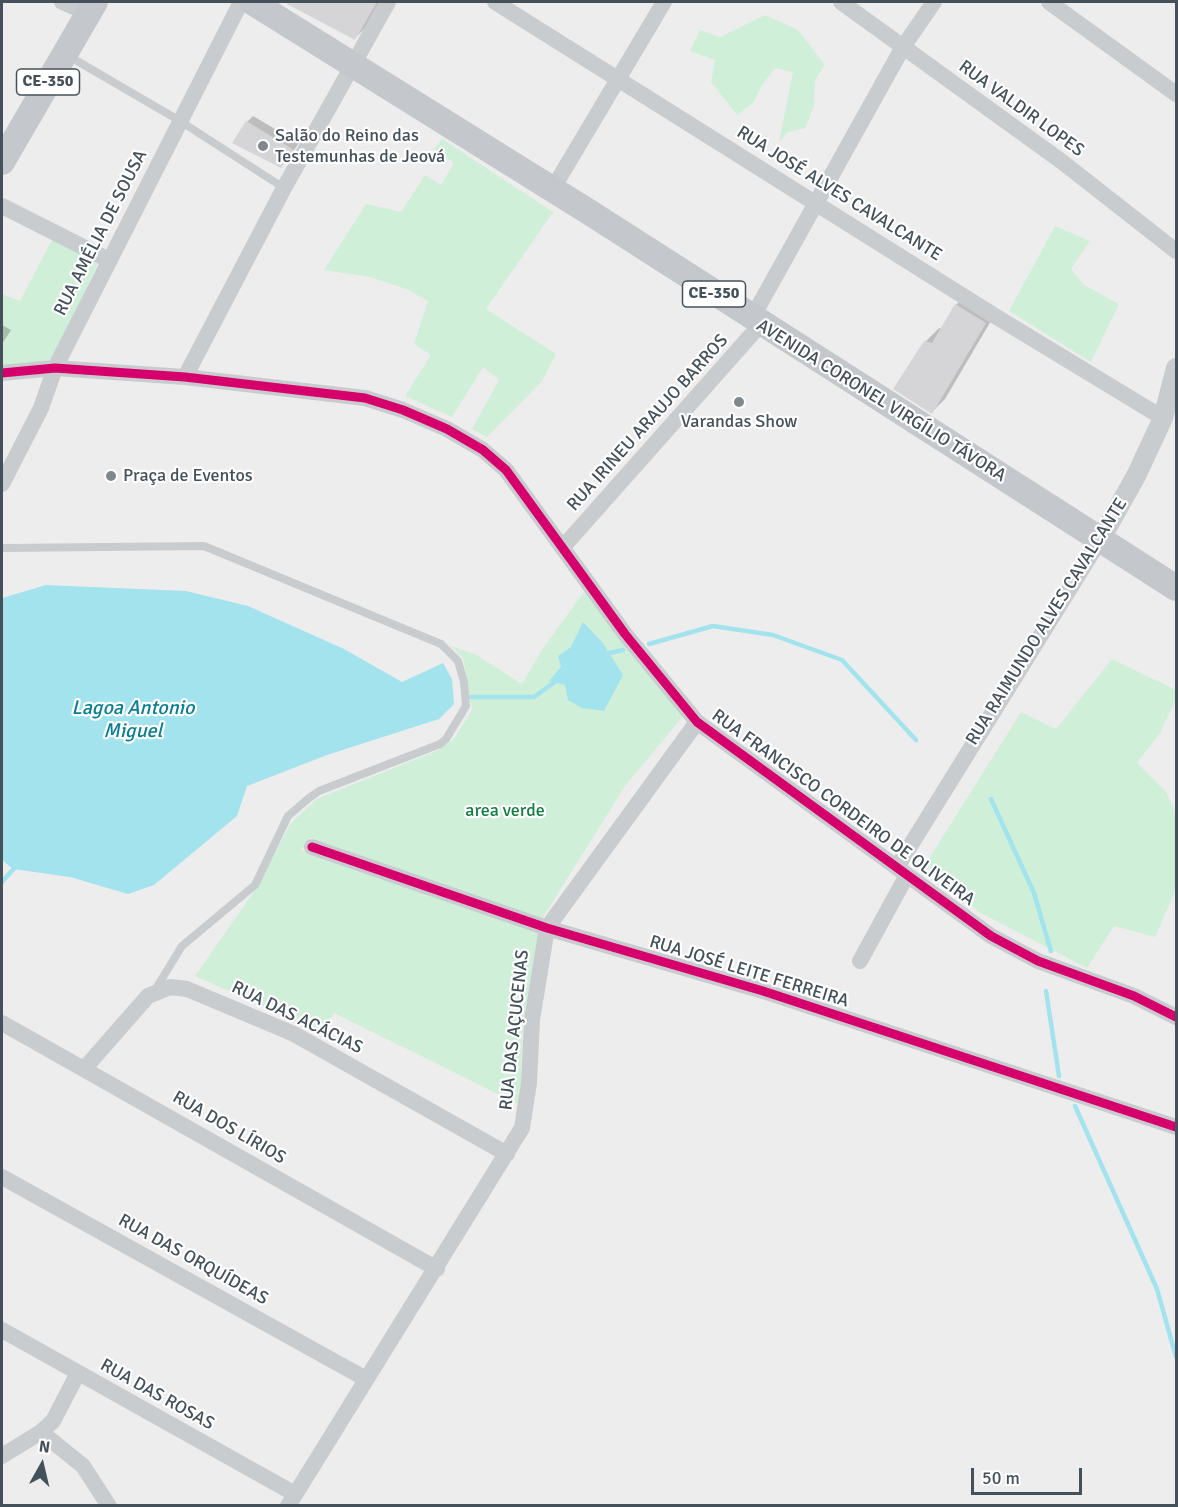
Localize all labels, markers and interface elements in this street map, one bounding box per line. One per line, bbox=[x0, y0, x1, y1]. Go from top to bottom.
street label: RUA VALDIR LOPES bbox=[954, 56, 1088, 162]
road number: CE-350 bbox=[16, 69, 80, 95]
street label: RUA JOSÉ ALVES CAVALCANTE bbox=[732, 122, 946, 266]
place label: Salão do Reino das Testemunhas de Jeová bbox=[275, 125, 445, 168]
marker: Salão do Reino das Testemunhas de Jeová bbox=[256, 139, 270, 153]
street label: RUA AMÉLIA DE SOUSA bbox=[50, 147, 152, 319]
road number: CE-350 bbox=[682, 281, 746, 307]
street label: AVENIDA CORONEL VIRGÍLIO TÁVORA bbox=[752, 315, 1010, 487]
street label: RUA IRINEU ARAUJO BARROS bbox=[563, 330, 733, 516]
marker: Varandas Show bbox=[732, 395, 746, 409]
place label: Varandas Show bbox=[681, 411, 797, 433]
place label: Praça de Eventos bbox=[123, 465, 253, 487]
marker: Praça de Eventos bbox=[104, 469, 118, 483]
street label: RUA RAIMUNDO ALVES CAVALCANTE bbox=[962, 494, 1132, 750]
water label: Lagoa Antonio Miguel bbox=[72, 697, 194, 744]
street label: RUA FRANCISCO CORDEIRO DE OLIVEIRA bbox=[707, 705, 979, 911]
park label: area verde bbox=[465, 800, 545, 822]
street label: RUA JOSÉ LEITE FERREIRA bbox=[647, 931, 851, 1013]
street label: RUA DAS AÇUCENAS bbox=[496, 949, 534, 1111]
street label: RUA DAS ACÁCIAS bbox=[228, 977, 366, 1059]
street label: RUA DOS LÍRIOS bbox=[169, 1087, 289, 1169]
street label: RUA DAS ORQUÍDEAS bbox=[114, 1210, 272, 1310]
street label: RUA DAS ROSAS bbox=[96, 1355, 218, 1435]
north arrow bbox=[12, 1435, 72, 1495]
text: N bbox=[38, 1436, 51, 1458]
scale bar bbox=[974, 1456, 1085, 1494]
text: 50 m bbox=[982, 1467, 1020, 1489]

